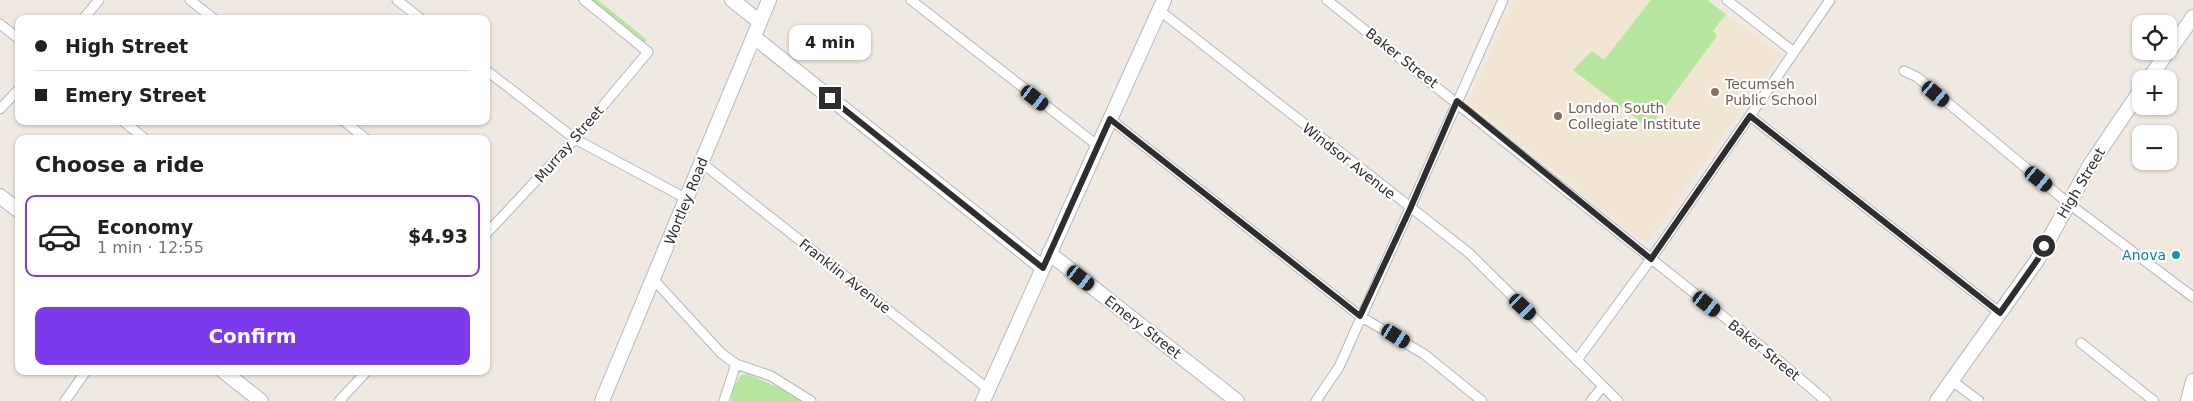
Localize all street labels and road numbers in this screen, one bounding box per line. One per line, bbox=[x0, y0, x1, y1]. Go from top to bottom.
street label: Baker Street bbox=[1363, 25, 1442, 91]
street label: Murray Street bbox=[531, 102, 607, 186]
street label: Windsor Avenue bbox=[1299, 120, 1399, 202]
street label: High Street bbox=[2054, 145, 2109, 221]
street label: Wortley Road bbox=[661, 155, 711, 247]
street label: Franklin Avenue bbox=[796, 235, 894, 317]
street label: Emery Street bbox=[1102, 292, 1185, 362]
street label: Baker Street bbox=[1725, 316, 1803, 384]

